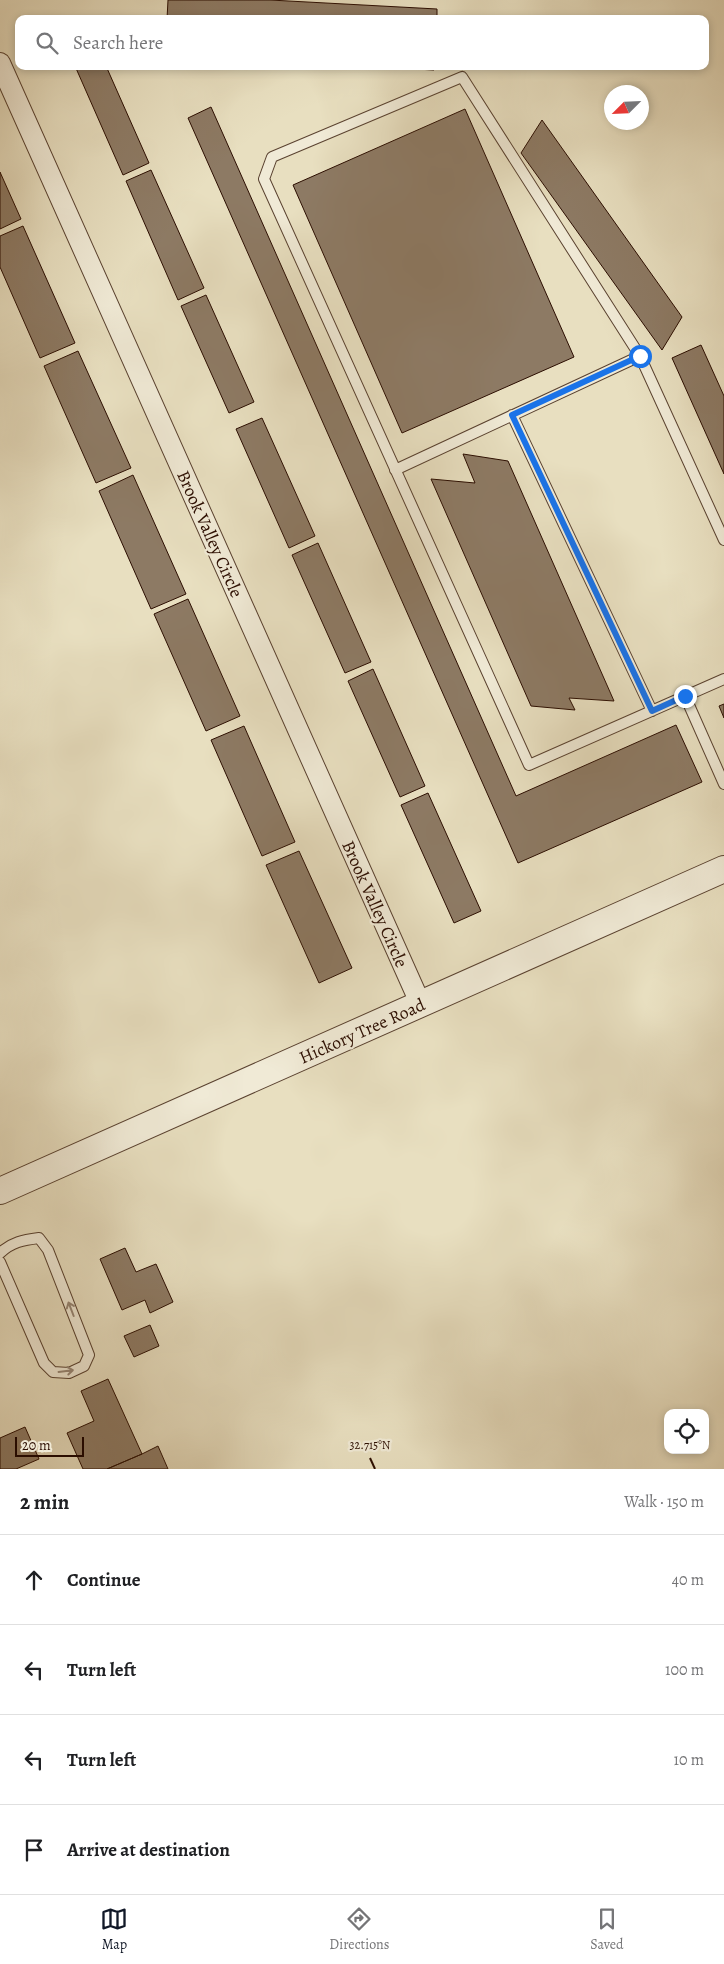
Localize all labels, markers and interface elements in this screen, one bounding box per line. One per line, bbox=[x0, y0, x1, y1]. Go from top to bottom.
search box bbox=[15, 15, 709, 70]
icon: search bbox=[33, 29, 61, 57]
text: Search here bbox=[73, 30, 163, 56]
north arrow bbox=[604, 85, 649, 130]
route start bbox=[629, 345, 652, 368]
street label: Brook Valley Circle bbox=[171, 467, 249, 601]
route end bbox=[674, 685, 697, 708]
street label: Brook Valley Circle bbox=[336, 837, 414, 971]
street label: Hickory Tree Road bbox=[295, 992, 429, 1070]
one-way arrow bbox=[66, 1302, 75, 1317]
one-way arrow bbox=[58, 1366, 74, 1376]
map controls bbox=[664, 1409, 709, 1454]
button: locate bbox=[664, 1409, 709, 1454]
scale bar bbox=[15, 1434, 84, 1457]
text: 20 m bbox=[22, 1436, 51, 1455]
text: 32.715°N bbox=[350, 1437, 391, 1453]
text: 2 min bbox=[20, 1488, 69, 1516]
text: Walk · 150 m bbox=[624, 1491, 704, 1513]
icon: ahead bbox=[20, 1566, 48, 1594]
text: Continue bbox=[67, 1567, 141, 1593]
text: 40 m bbox=[672, 1569, 704, 1591]
icon: left bbox=[20, 1656, 48, 1684]
text: Turn left bbox=[67, 1657, 136, 1683]
text: 100 m bbox=[665, 1659, 704, 1681]
icon: left bbox=[20, 1746, 48, 1774]
text: Turn left bbox=[67, 1747, 136, 1773]
text: 10 m bbox=[674, 1749, 704, 1771]
icon: arrive bbox=[20, 1836, 48, 1864]
text: Arrive at destination bbox=[67, 1837, 230, 1863]
tab: Map bbox=[100, 1905, 128, 1954]
tab: Directions bbox=[329, 1905, 389, 1954]
tab: Saved bbox=[590, 1905, 624, 1954]

